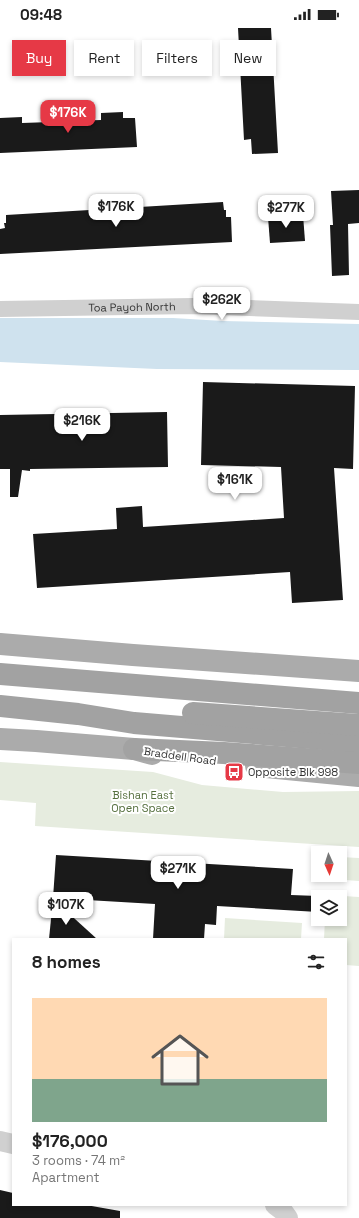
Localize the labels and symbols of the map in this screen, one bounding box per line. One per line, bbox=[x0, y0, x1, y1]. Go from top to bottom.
pin: $176K bbox=[40, 100, 96, 134]
pin: $176K bbox=[88, 194, 144, 228]
pin: $277K bbox=[258, 195, 314, 229]
pin: $262K bbox=[194, 287, 250, 321]
street label: Toa Payoh North bbox=[88, 299, 176, 315]
pin: $216K bbox=[54, 408, 110, 442]
pin: $161K bbox=[207, 467, 263, 501]
street label: Braddell Road bbox=[143, 744, 217, 768]
bus stop icon: Opposite Blk 998 bbox=[223, 761, 245, 783]
place label: Opposite Blk 998 bbox=[248, 765, 338, 779]
park label: Bishan East Open Space bbox=[111, 788, 175, 815]
north arrow bbox=[311, 846, 347, 882]
pin: $271K bbox=[150, 856, 206, 890]
pin: $107K bbox=[38, 892, 94, 926]

